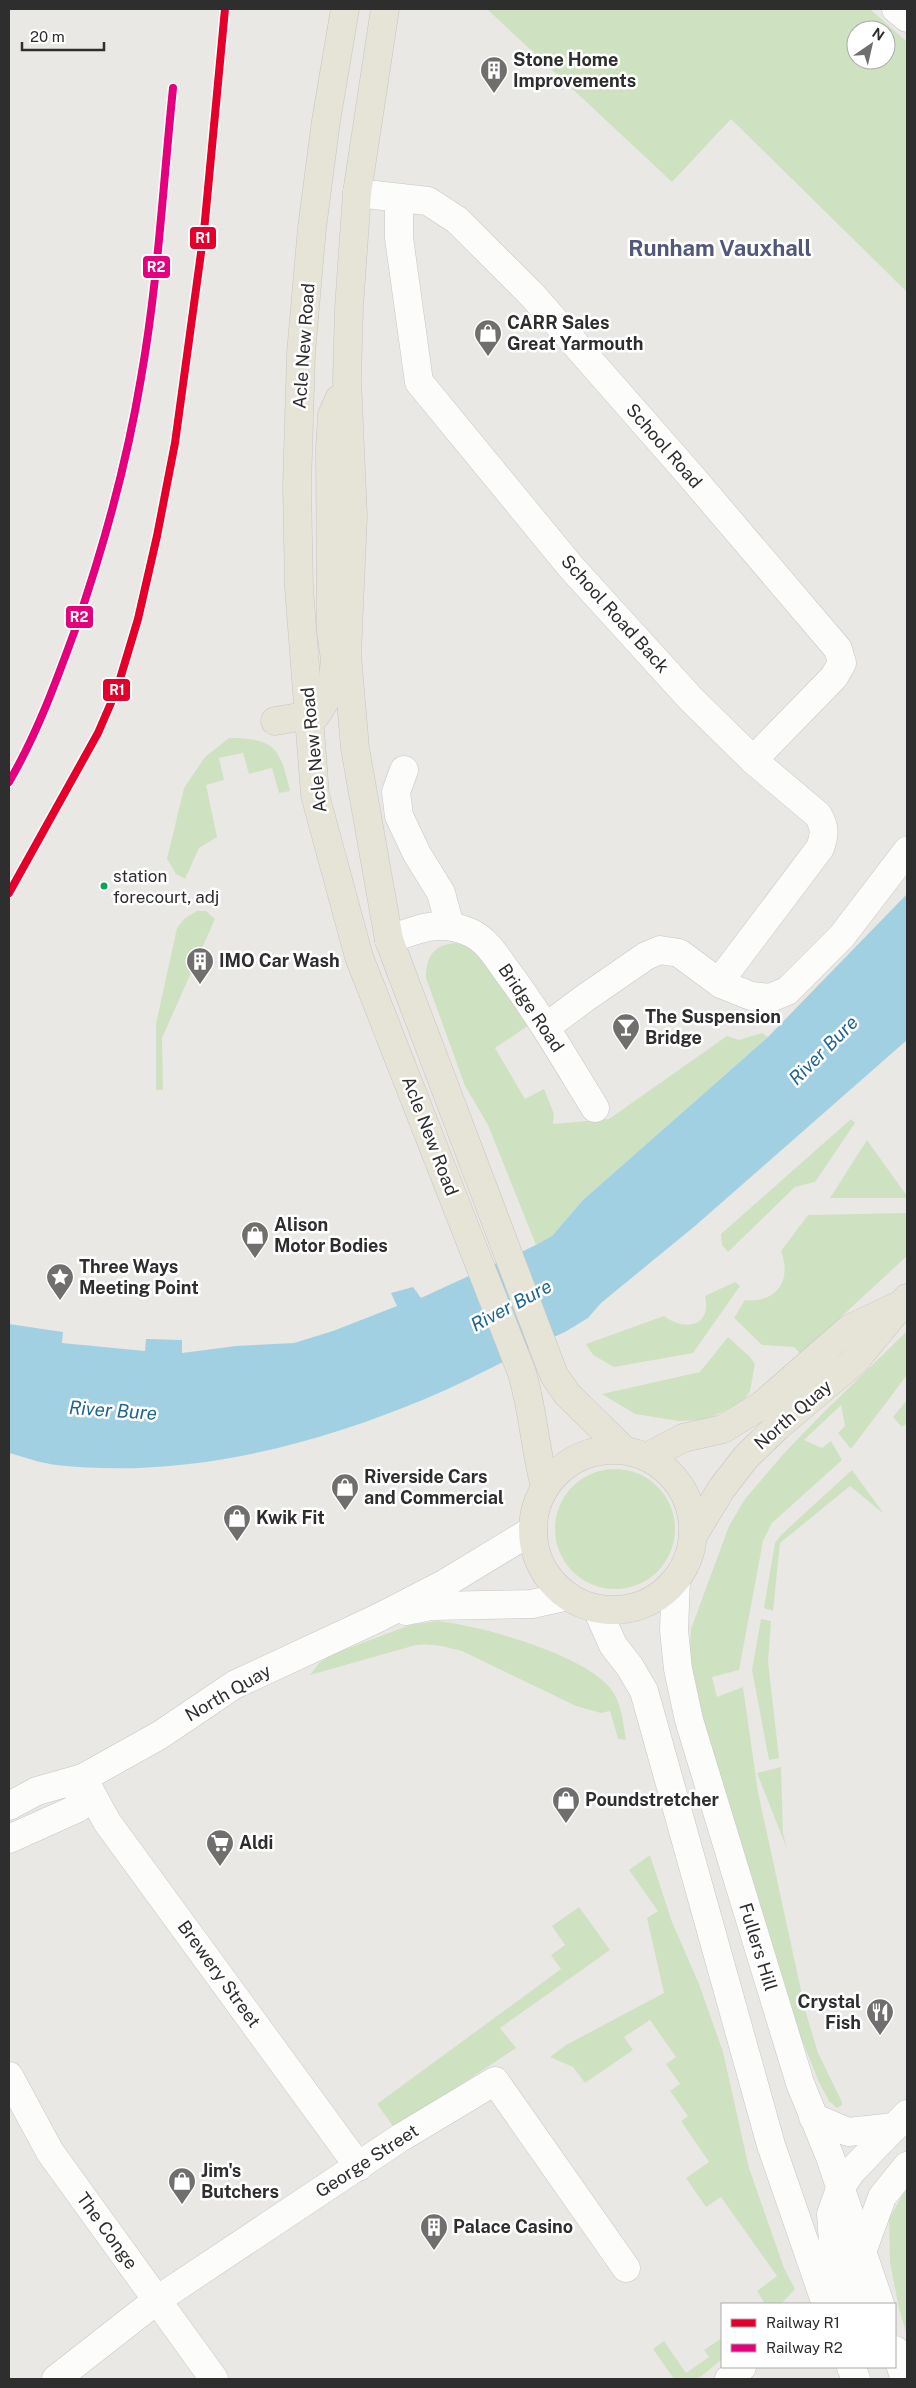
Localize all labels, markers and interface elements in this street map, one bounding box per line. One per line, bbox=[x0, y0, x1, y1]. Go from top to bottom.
scale bar bbox=[22, 20, 105, 52]
north arrow bbox=[846, 20, 896, 70]
text: N bbox=[869, 25, 887, 44]
text: 20 m bbox=[30, 28, 65, 45]
place label: Stone Home Improvements bbox=[513, 49, 636, 91]
building icon: Stone Home Improvements bbox=[479, 55, 509, 94]
line badge: R1 bbox=[189, 226, 217, 250]
text: R1 bbox=[195, 230, 211, 246]
district label: Runham Vauxhall bbox=[628, 235, 812, 261]
line badge: R2 bbox=[142, 255, 171, 279]
text: R2 bbox=[147, 259, 165, 275]
street label: Acle New Road bbox=[289, 282, 318, 410]
place label: CARR Sales Great Yarmouth bbox=[507, 312, 643, 354]
shop icon: CARR Sales Great Yarmouth bbox=[473, 318, 503, 357]
street label: School Road bbox=[622, 399, 707, 492]
street label: School Road Back bbox=[557, 550, 674, 677]
line badge: R2 bbox=[65, 605, 94, 629]
text: R2 bbox=[70, 609, 88, 625]
line badge: R1 bbox=[102, 678, 131, 702]
text: R1 bbox=[109, 682, 125, 698]
street label: Acle New Road bbox=[296, 686, 331, 814]
place label: station forecourt, adj bbox=[113, 866, 219, 907]
marker: station forecourt, adj bbox=[99, 881, 109, 891]
building icon: IMO Car Wash bbox=[185, 946, 215, 985]
place label: IMO Car Wash bbox=[219, 950, 340, 971]
street label: Bridge Road bbox=[494, 959, 569, 1056]
place label: The Suspension Bridge bbox=[645, 1006, 781, 1048]
water label: River Bure bbox=[784, 1011, 862, 1089]
bar icon: The Suspension Bridge bbox=[611, 1012, 641, 1051]
street label: Acle New Road bbox=[398, 1073, 463, 1198]
place label: Alison Motor Bodies bbox=[274, 1214, 388, 1256]
shop icon: Alison Motor Bodies bbox=[240, 1220, 270, 1259]
place label: Three Ways Meeting Point bbox=[79, 1256, 199, 1298]
place icon: Three Ways Meeting Point bbox=[45, 1262, 75, 1301]
water label: River Bure bbox=[467, 1275, 555, 1335]
street label: North Quay bbox=[750, 1375, 836, 1454]
water label: River Bure bbox=[68, 1396, 158, 1424]
place label: Riverside Cars and Commercial bbox=[364, 1466, 504, 1508]
shop icon: Riverside Cars and Commercial bbox=[330, 1472, 360, 1511]
shop icon: Kwik Fit bbox=[222, 1503, 252, 1542]
place label: Kwik Fit bbox=[256, 1507, 325, 1528]
street label: North Quay bbox=[181, 1659, 275, 1725]
shop icon: Poundstretcher bbox=[551, 1785, 581, 1824]
place label: Poundstretcher bbox=[585, 1789, 720, 1810]
supermarket icon: Aldi bbox=[205, 1828, 235, 1867]
place label: Aldi bbox=[239, 1832, 273, 1853]
street label: Fullers Hill bbox=[735, 1900, 782, 1993]
street label: Brewery Street bbox=[174, 1916, 265, 2031]
place label: Crystal Fish bbox=[798, 1991, 861, 2033]
restaurant icon: Crystal Fish bbox=[865, 1997, 895, 2036]
street label: George Street bbox=[311, 2120, 422, 2202]
place label: Jim's Butchers bbox=[201, 2160, 279, 2202]
shop icon: Jim's Butchers bbox=[167, 2166, 197, 2205]
street label: The Conge bbox=[73, 2188, 142, 2273]
building icon: Palace Casino bbox=[419, 2212, 449, 2251]
place label: Palace Casino bbox=[453, 2216, 573, 2237]
legend bbox=[721, 2303, 896, 2368]
text: Railway R1 bbox=[766, 2314, 840, 2331]
text: Railway R2 bbox=[766, 2339, 843, 2356]

